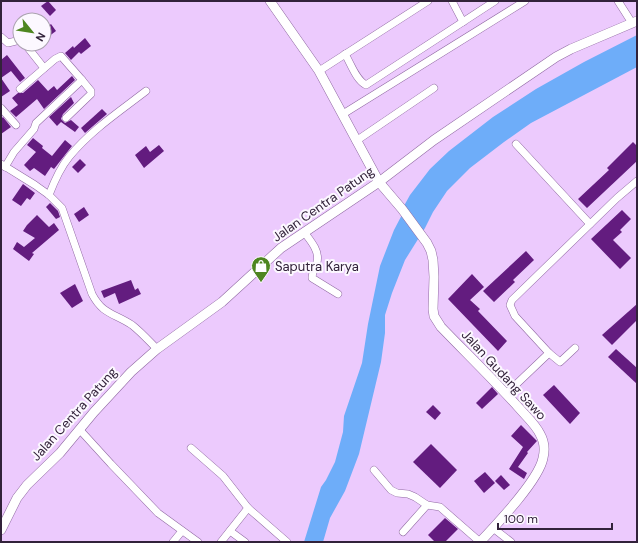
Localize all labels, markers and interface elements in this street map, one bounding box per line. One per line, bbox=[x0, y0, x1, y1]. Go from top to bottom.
north arrow bbox=[12, 12, 52, 52]
text: N bbox=[33, 30, 49, 44]
street label: Jalan Centra Patung bbox=[269, 162, 377, 246]
shop icon: Saputra Karya bbox=[250, 255, 272, 283]
place label: Saputra Karya bbox=[275, 258, 359, 275]
street label: Jalan Gudang Sawo bbox=[458, 326, 550, 424]
street label: Jalan Centra Patung bbox=[27, 364, 121, 464]
scale bar bbox=[498, 505, 612, 531]
text: 100 m bbox=[504, 511, 538, 527]

